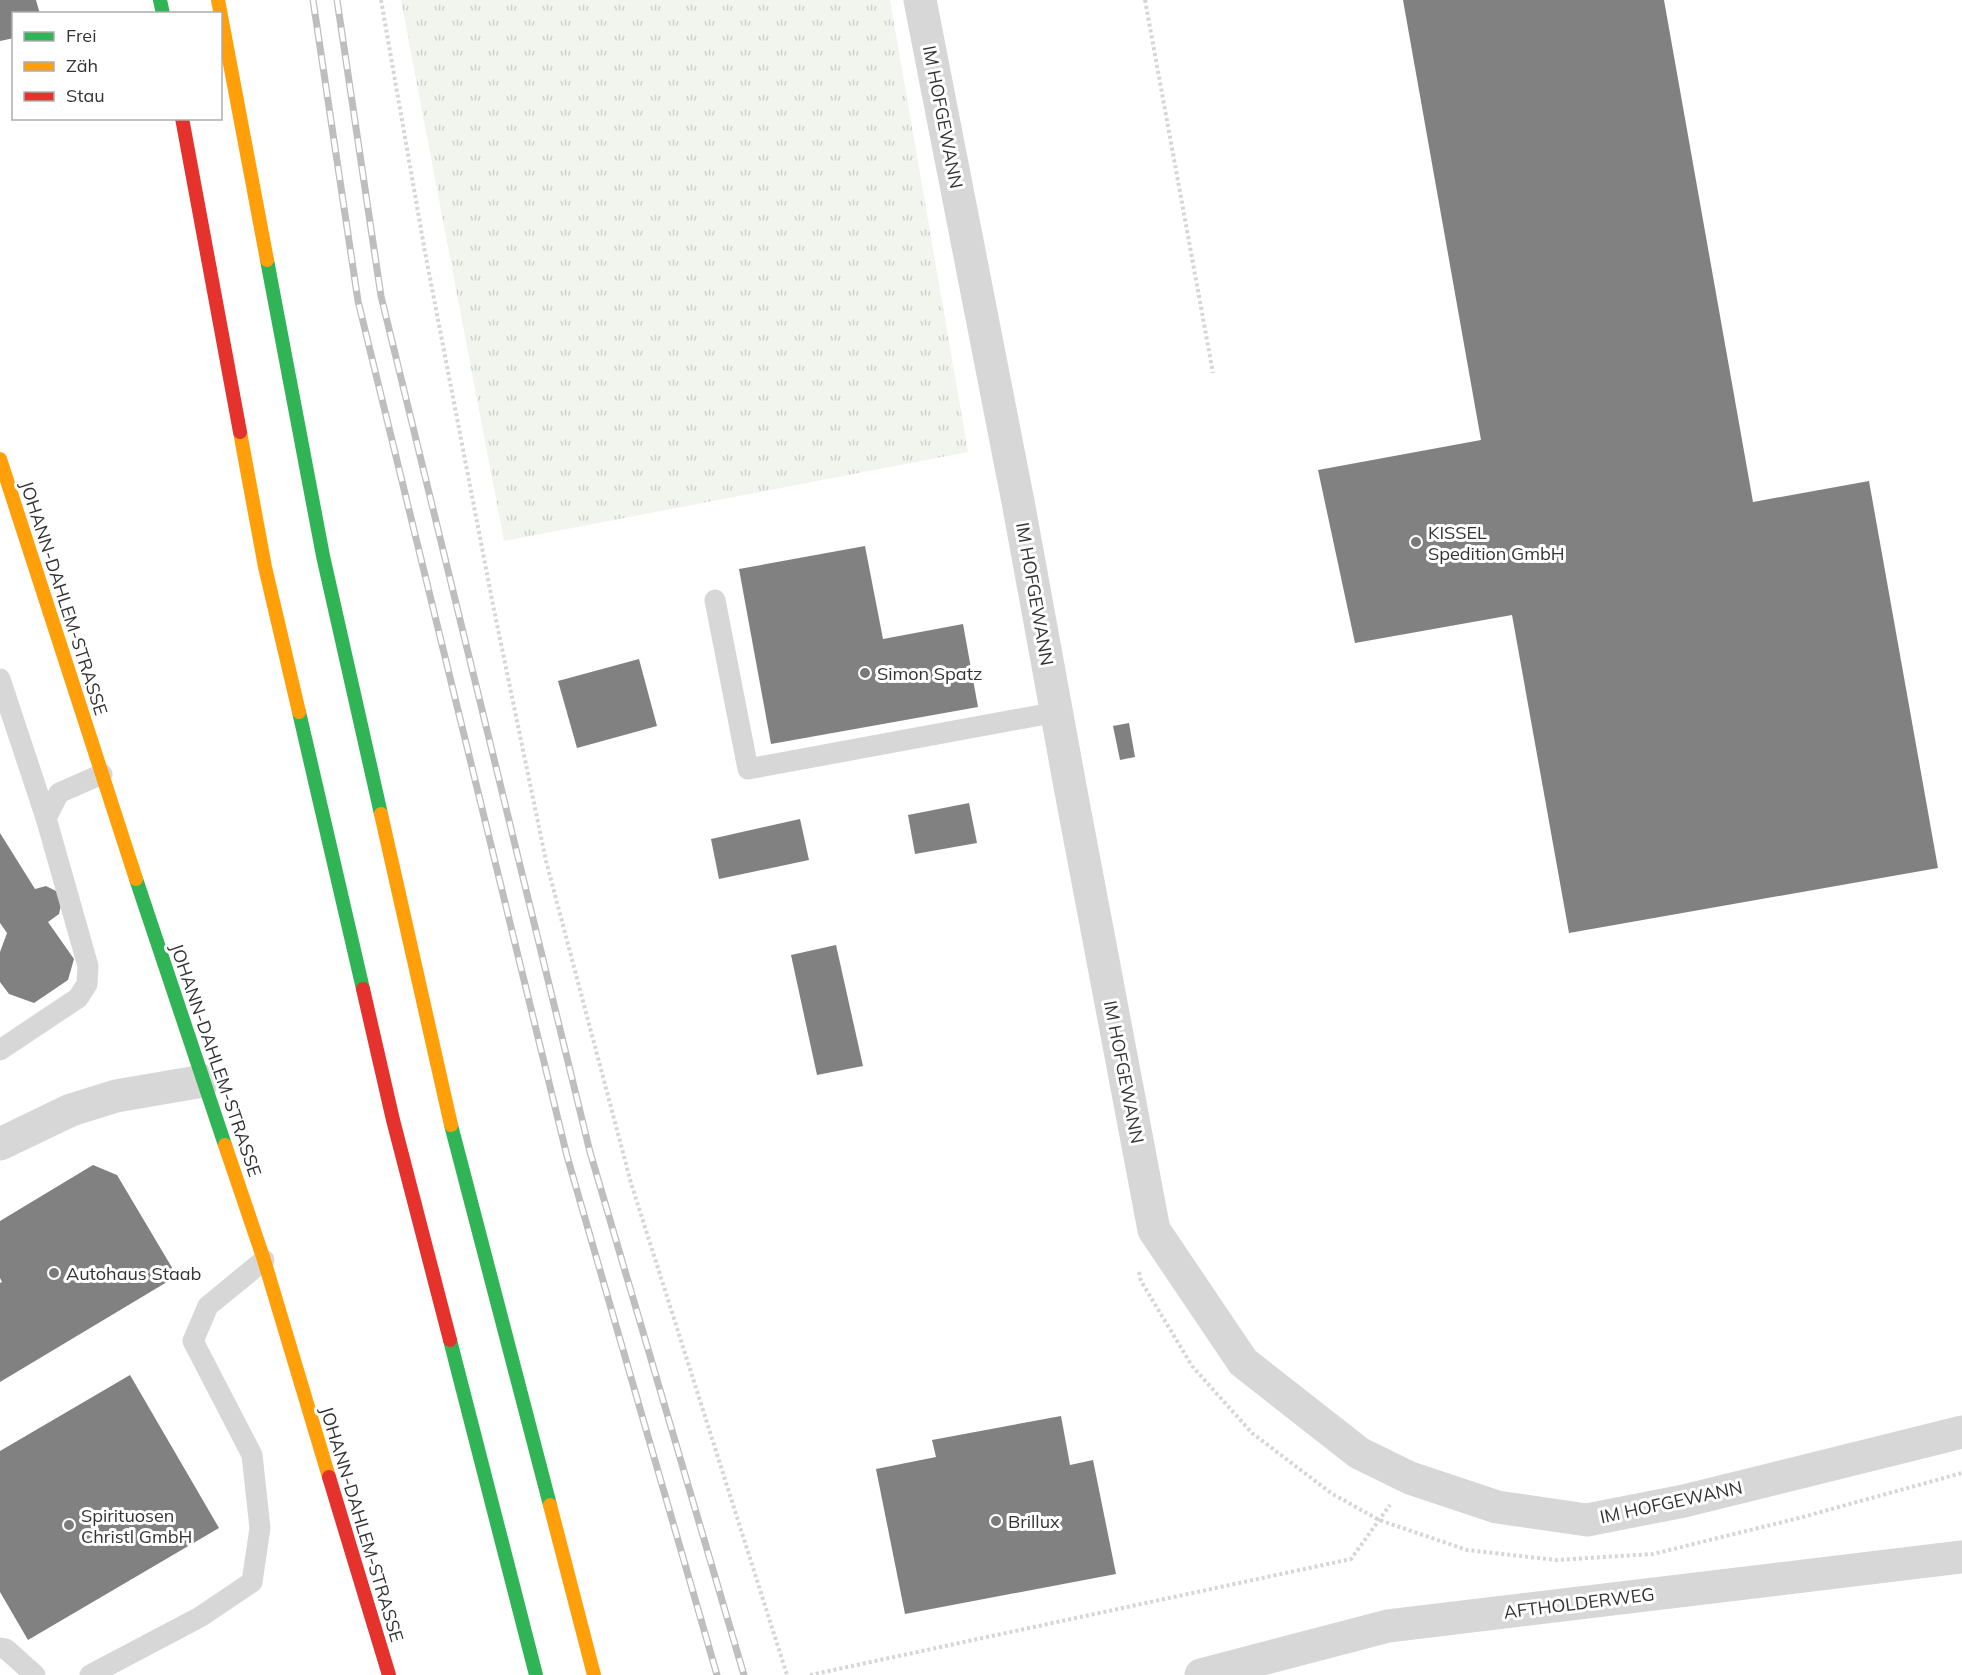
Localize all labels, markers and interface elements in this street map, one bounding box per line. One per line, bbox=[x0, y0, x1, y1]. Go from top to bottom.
legend bbox=[12, 12, 222, 120]
text: Frei bbox=[66, 24, 96, 47]
street label: IM HOFGEWANN bbox=[918, 44, 968, 190]
text: Zäh bbox=[66, 54, 98, 77]
text: Stau bbox=[66, 84, 105, 107]
street label: JOHANN-DAHLEM-STRASSE bbox=[15, 478, 113, 718]
street label: IM HOFGEWANN bbox=[1011, 521, 1059, 667]
place label: KISSEL Spedition GmbH bbox=[1428, 521, 1565, 565]
marker: KISSEL Spedition GmbH bbox=[1409, 535, 1423, 549]
place label: Simon Spatz bbox=[877, 662, 982, 685]
marker: Simon Spatz bbox=[858, 666, 872, 680]
street label: JOHANN-DAHLEM-STRASSE bbox=[165, 940, 267, 1180]
street label: IM HOFGEWANN bbox=[1099, 999, 1149, 1145]
place label: Autohaus Staab bbox=[66, 1262, 201, 1285]
marker: Autohaus Staab bbox=[47, 1266, 61, 1280]
street label: JOHANN-DAHLEM-STRASSE bbox=[315, 1403, 409, 1645]
street label: IM HOFGEWANN bbox=[1598, 1476, 1744, 1528]
place label: Spirituosen Christl GmbH bbox=[81, 1504, 192, 1548]
place label: Brillux bbox=[1008, 1510, 1060, 1533]
marker: Brillux bbox=[989, 1514, 1003, 1528]
marker: Spirituosen Christl GmbH bbox=[62, 1518, 76, 1532]
street label: AFTHOLDERWEG bbox=[1502, 1582, 1656, 1624]

